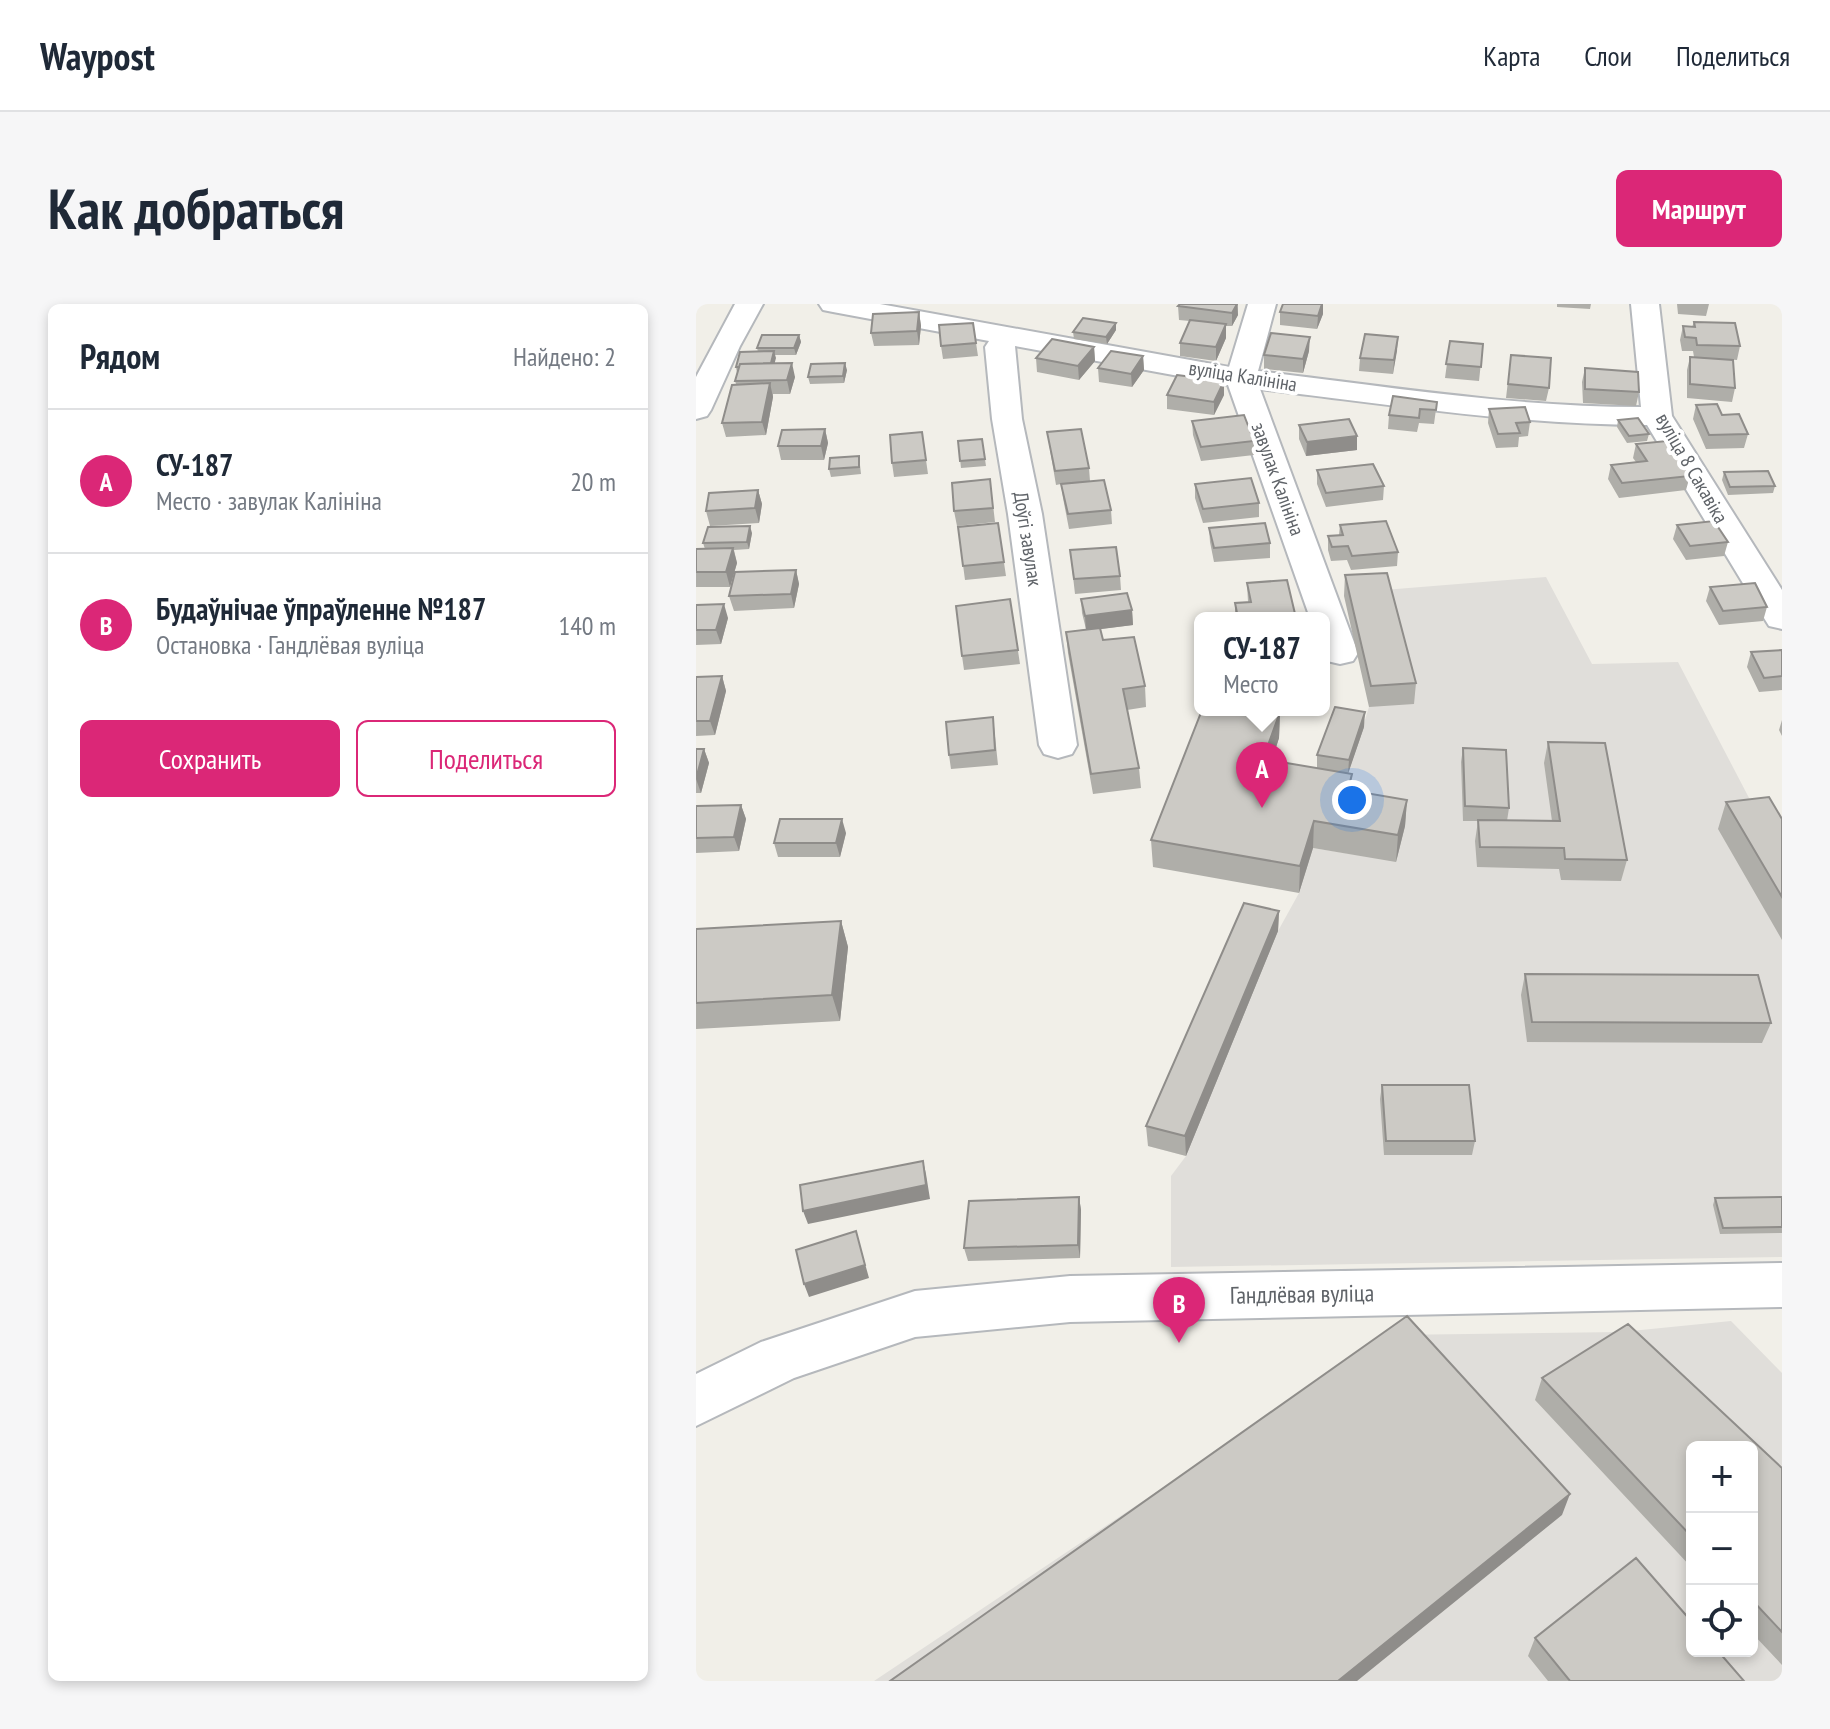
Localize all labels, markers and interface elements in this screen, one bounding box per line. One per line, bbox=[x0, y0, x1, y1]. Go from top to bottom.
text: Waypost bbox=[40, 31, 155, 80]
text: Карта bbox=[1483, 37, 1540, 74]
text: Слои bbox=[1584, 37, 1632, 74]
text: Поделиться bbox=[1676, 37, 1790, 74]
button: Маршрут bbox=[1616, 170, 1782, 247]
text: Как добраться bbox=[48, 172, 344, 244]
text: Рядом bbox=[80, 334, 160, 378]
text: Найдено: 2 bbox=[513, 340, 616, 373]
street label: вуліца Калініна bbox=[1187, 355, 1299, 397]
street label: вуліца 8 Сакавіка bbox=[1650, 408, 1734, 528]
street label: завулак Калініна bbox=[1246, 419, 1310, 539]
text: СУ-187 bbox=[156, 445, 233, 484]
text: A bbox=[99, 465, 113, 498]
text: 20 m bbox=[570, 465, 616, 498]
text: Место · завулак Калініна bbox=[156, 484, 382, 517]
street label: Доўгі завулак bbox=[1008, 490, 1048, 588]
text: Будаўнічае ўпраўленне №187 bbox=[156, 589, 486, 628]
text: B bbox=[100, 609, 112, 642]
text: 140 m bbox=[558, 609, 616, 642]
popup bbox=[1194, 612, 1330, 716]
text: Остановка · Гандлёвая вуліца bbox=[156, 628, 424, 661]
text: СУ-187 bbox=[1223, 628, 1301, 667]
text: Место bbox=[1223, 667, 1279, 700]
button: Сохранить bbox=[80, 720, 340, 797]
button: Поделиться bbox=[356, 720, 616, 797]
pin: A bbox=[1236, 742, 1288, 808]
your location bbox=[1332, 780, 1372, 820]
pin: B bbox=[1153, 1277, 1205, 1343]
street label: Гандлёвая вуліца bbox=[1230, 1277, 1374, 1311]
map controls bbox=[1686, 1441, 1758, 1657]
button: + bbox=[1686, 1441, 1758, 1513]
button: − bbox=[1686, 1513, 1758, 1585]
button: locate bbox=[1686, 1585, 1758, 1657]

